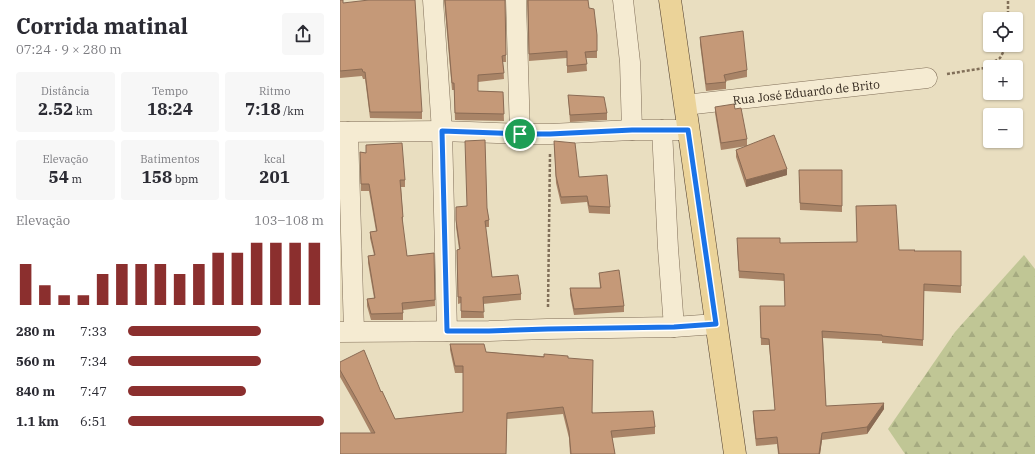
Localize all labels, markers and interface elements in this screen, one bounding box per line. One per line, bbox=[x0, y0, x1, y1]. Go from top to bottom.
text: Corrida matinal bbox=[16, 11, 188, 40]
map controls bbox=[983, 12, 1023, 148]
button: locate bbox=[983, 12, 1023, 52]
button: share bbox=[282, 13, 324, 55]
text: 07:24 · 9 × 280 m bbox=[16, 41, 122, 58]
button: + bbox=[983, 60, 1023, 100]
street label: Rua José Eduardo de Brito bbox=[732, 76, 881, 107]
text: Distância bbox=[41, 84, 90, 98]
text: Tempo bbox=[152, 84, 188, 98]
text: Ritmo bbox=[259, 84, 290, 98]
text: 2.52 bbox=[38, 98, 73, 120]
text: 18:24 bbox=[147, 98, 193, 120]
text: 7:18 bbox=[245, 98, 281, 120]
text: km bbox=[73, 104, 93, 118]
text: /km bbox=[281, 104, 304, 118]
button: − bbox=[983, 108, 1023, 148]
pin bbox=[503, 117, 537, 151]
icon: arrive bbox=[509, 123, 531, 145]
text: Elevação bbox=[42, 152, 88, 166]
text: Batimentos bbox=[140, 152, 200, 166]
text: kcal bbox=[264, 152, 285, 166]
text: 54 bbox=[49, 166, 69, 188]
text: 158 bbox=[142, 166, 172, 188]
text: 201 bbox=[259, 166, 290, 188]
text: m bbox=[69, 172, 82, 186]
text: bpm bbox=[172, 172, 198, 186]
text: Elevação bbox=[16, 212, 70, 229]
text: 103–108 m bbox=[254, 212, 324, 229]
text: 280 m bbox=[16, 323, 55, 340]
text: 7:33 bbox=[80, 323, 107, 340]
text: 560 m bbox=[16, 353, 55, 370]
text: 7:34 bbox=[80, 353, 107, 370]
text: 840 m bbox=[16, 383, 55, 400]
text: 7:47 bbox=[80, 383, 107, 400]
text: 1.1 km bbox=[16, 413, 59, 430]
text: 6:51 bbox=[80, 413, 107, 430]

